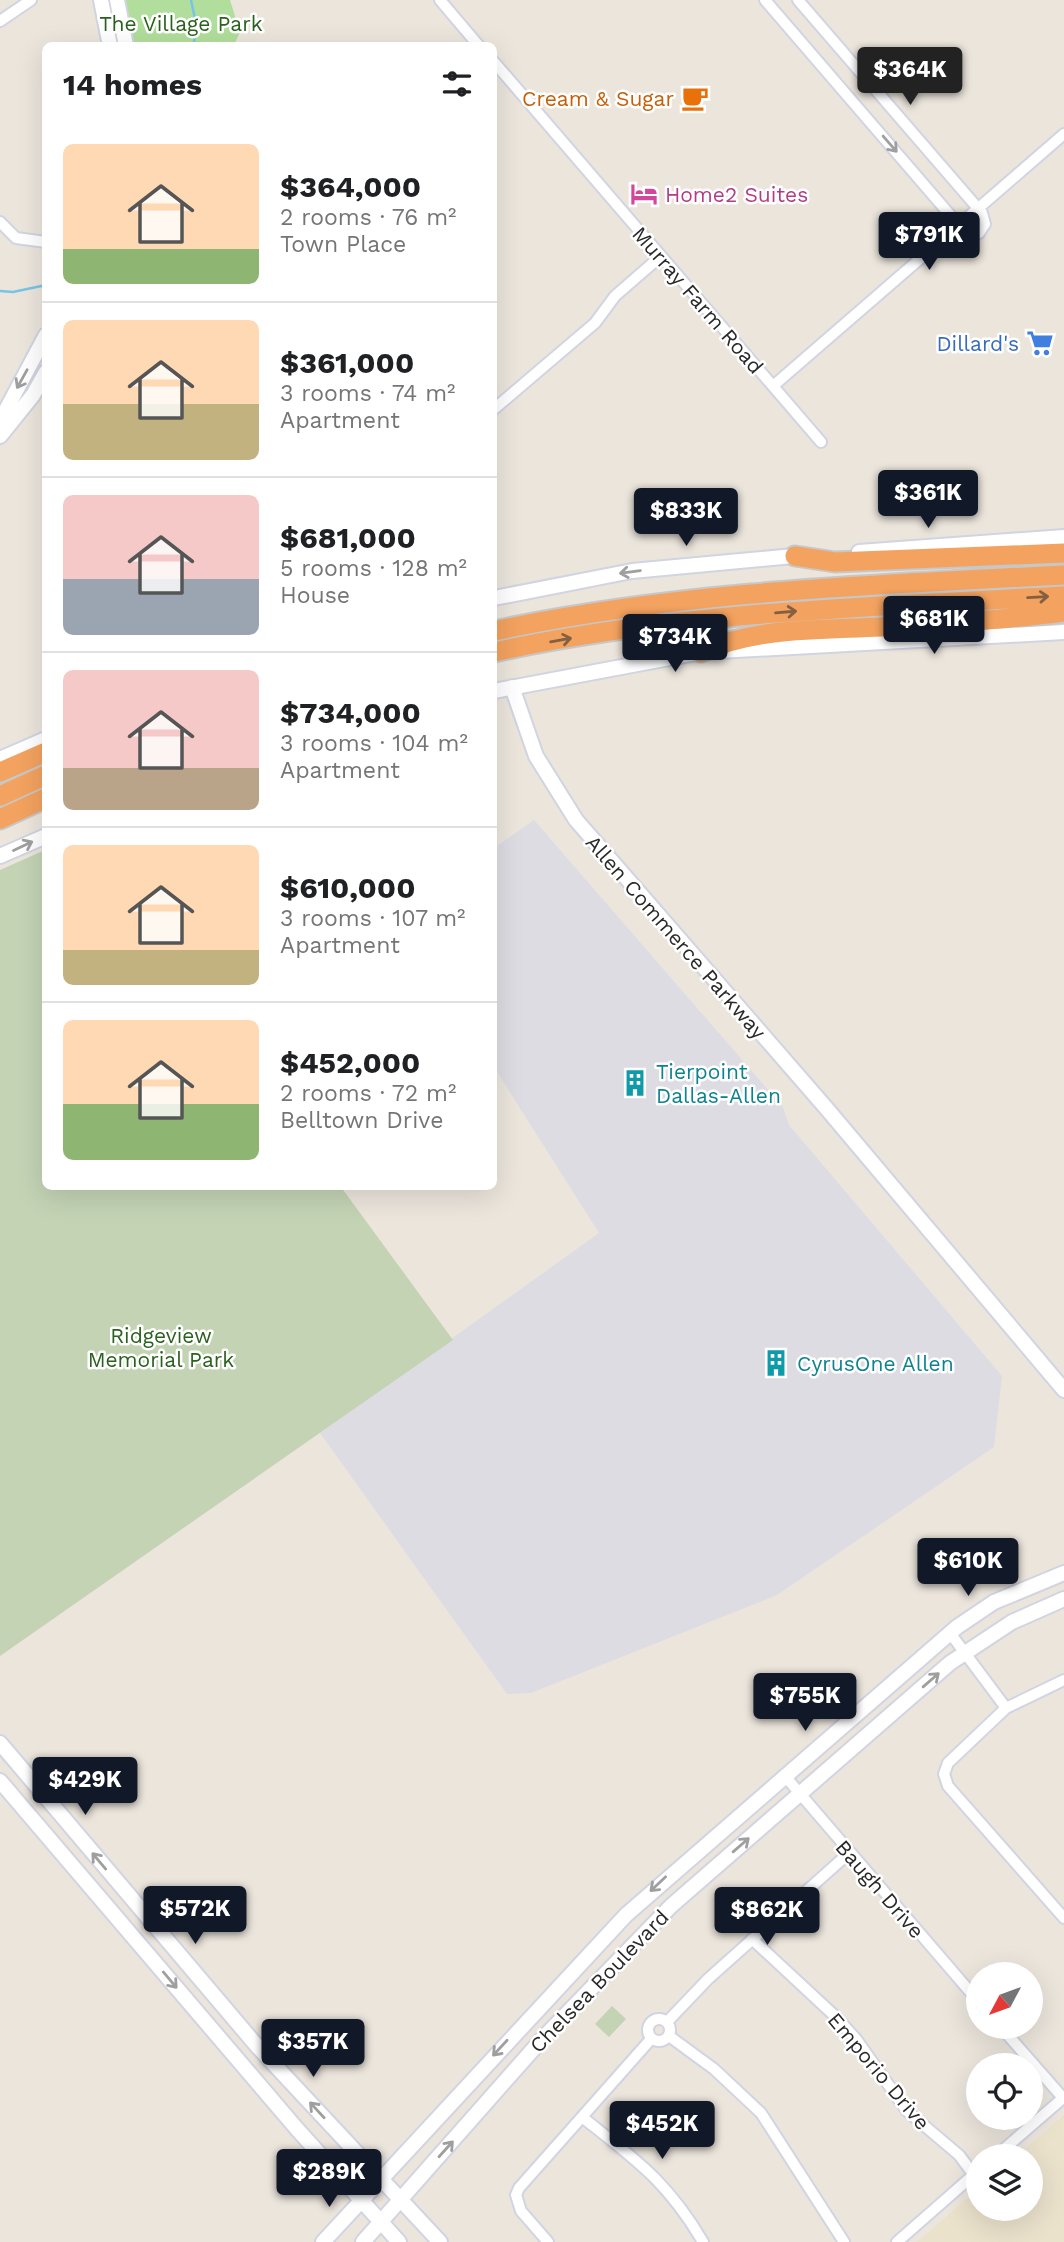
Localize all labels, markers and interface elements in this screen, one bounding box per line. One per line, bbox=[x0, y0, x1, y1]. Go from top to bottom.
park label: The Village Park bbox=[99, 11, 263, 36]
pin: $364K bbox=[861, 48, 959, 107]
text: $364K bbox=[873, 56, 947, 83]
icon: filters bbox=[438, 65, 476, 103]
text: 14 homes bbox=[63, 67, 202, 102]
cafe icon: Cream & Sugar bbox=[680, 83, 710, 113]
place label: Cream & Sugar bbox=[522, 86, 674, 111]
one-way arrow bbox=[882, 135, 898, 153]
text: $364,000 bbox=[280, 169, 421, 204]
icon: home bbox=[119, 172, 203, 256]
hotel icon: Home2 Suites bbox=[629, 179, 659, 209]
place label: Home2 Suites bbox=[665, 182, 808, 207]
text: 2 rooms · 76 m² bbox=[280, 204, 456, 231]
pin: $791K bbox=[880, 212, 978, 272]
street label: Murray Farm Road bbox=[627, 221, 769, 379]
text: $791K bbox=[895, 221, 963, 248]
text: Town Place bbox=[280, 231, 406, 258]
supermarket icon: Dillard's bbox=[1025, 328, 1055, 358]
place label: Dillard's bbox=[937, 331, 1019, 356]
text: $361,000 bbox=[280, 345, 414, 380]
icon: home bbox=[119, 348, 203, 432]
one-way arrow bbox=[14, 368, 28, 388]
text: 3 rooms · 74 m² bbox=[280, 380, 455, 407]
text: Apartment bbox=[280, 407, 400, 434]
pin: $361K bbox=[879, 470, 977, 530]
text: $361K bbox=[894, 479, 962, 506]
pin: $833K bbox=[637, 489, 735, 548]
text: $833K bbox=[650, 497, 722, 524]
text: $681,000 bbox=[280, 520, 416, 555]
icon: home bbox=[119, 523, 203, 607]
text: 5 rooms · 128 m² bbox=[280, 555, 467, 582]
one-way arrow bbox=[619, 566, 641, 579]
text: House bbox=[280, 582, 350, 609]
one-way arrow bbox=[1026, 591, 1049, 604]
pin: $681K bbox=[885, 596, 983, 656]
one-way arrow bbox=[774, 605, 797, 618]
text: $681K bbox=[899, 605, 969, 632]
pin: $734K bbox=[626, 614, 724, 674]
text: $734K bbox=[638, 623, 712, 650]
one-way arrow bbox=[549, 633, 571, 646]
text: $734,000 bbox=[280, 695, 421, 730]
icon: home bbox=[119, 698, 203, 782]
text: 3 rooms · 104 m² bbox=[280, 730, 468, 757]
text: Apartment bbox=[280, 757, 400, 784]
street label: Allen Commerce Parkway bbox=[581, 830, 771, 1044]
one-way arrow bbox=[12, 839, 33, 852]
text: $610,000 bbox=[280, 870, 416, 905]
icon: home bbox=[119, 873, 203, 957]
text: 3 rooms · 107 m² bbox=[280, 905, 466, 932]
text: Apartment bbox=[280, 932, 400, 959]
text: $452,000 bbox=[280, 1045, 420, 1080]
icon: home bbox=[119, 1048, 203, 1132]
place label: Tierpoint Dallas-Allen bbox=[656, 1059, 781, 1108]
building icon: Tierpoint Dallas-Allen bbox=[620, 1068, 650, 1098]
text: 2 rooms · 72 m² bbox=[280, 1080, 456, 1107]
text: Belltown Drive bbox=[280, 1107, 443, 1134]
park label: Ridgeview Memorial Park bbox=[88, 1323, 234, 1372]
building icon: CyrusOne Allen bbox=[761, 1348, 791, 1378]
place label: CyrusOne Allen bbox=[797, 1351, 954, 1376]
pin: $610K bbox=[919, 1538, 1017, 1598]
text: $610K bbox=[933, 1547, 1003, 1574]
one-way arrow bbox=[922, 1672, 940, 1688]
pin: $755K bbox=[756, 1674, 854, 1733]
text: $755K bbox=[769, 1682, 841, 1709]
pin: $429K bbox=[36, 1758, 134, 1817]
text: $429K bbox=[48, 1766, 122, 1793]
street label: Baugh Drive bbox=[831, 1835, 929, 1943]
one-way arrow bbox=[732, 1837, 750, 1853]
one-way arrow bbox=[91, 1852, 107, 1870]
one-way arrow bbox=[650, 1876, 667, 1893]
pin: $572K bbox=[146, 1886, 244, 1946]
pin: $862K bbox=[718, 1888, 816, 1947]
text: $572K bbox=[159, 1895, 231, 1922]
text: $862K bbox=[731, 1896, 803, 1923]
street label: Chelsea Boulevard bbox=[524, 1904, 674, 2058]
north arrow bbox=[966, 1962, 1043, 2039]
map controls bbox=[966, 1962, 1043, 2221]
one-way arrow bbox=[161, 1971, 177, 1989]
street label: Emporio Drive bbox=[823, 2007, 935, 2135]
pin: $357K bbox=[264, 2020, 362, 2079]
text: $357K bbox=[277, 2028, 349, 2055]
one-way arrow bbox=[492, 2039, 508, 2057]
button: locate bbox=[966, 2053, 1043, 2130]
one-way arrow bbox=[309, 2102, 326, 2119]
pin: $452K bbox=[613, 2102, 711, 2161]
text: $452K bbox=[626, 2110, 698, 2137]
one-way arrow bbox=[438, 2140, 454, 2158]
button: layers bbox=[966, 2144, 1043, 2221]
pin: $289K bbox=[280, 2150, 378, 2209]
text: $289K bbox=[293, 2158, 365, 2185]

